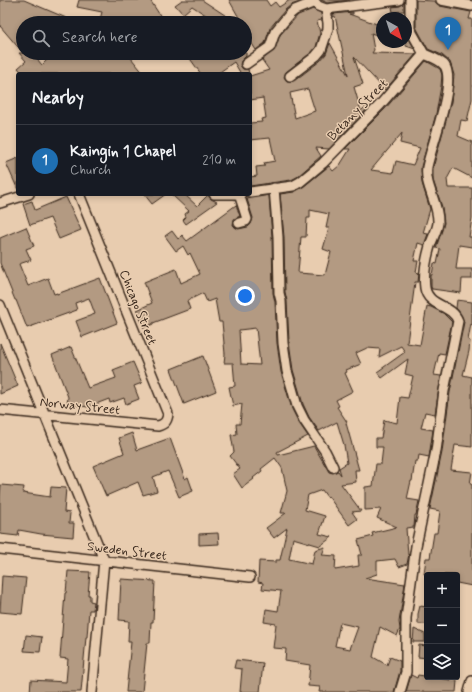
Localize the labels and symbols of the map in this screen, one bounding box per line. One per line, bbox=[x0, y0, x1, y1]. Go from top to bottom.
north arrow bbox=[376, 12, 412, 48]
pin: 1 bbox=[435, 17, 461, 50]
street label: Betany Street bbox=[324, 75, 392, 145]
street label: Chicago Street bbox=[115, 267, 160, 348]
your location bbox=[235, 286, 255, 306]
street label: Norway Street bbox=[39, 394, 121, 419]
street label: Sweden Street bbox=[86, 538, 168, 565]

